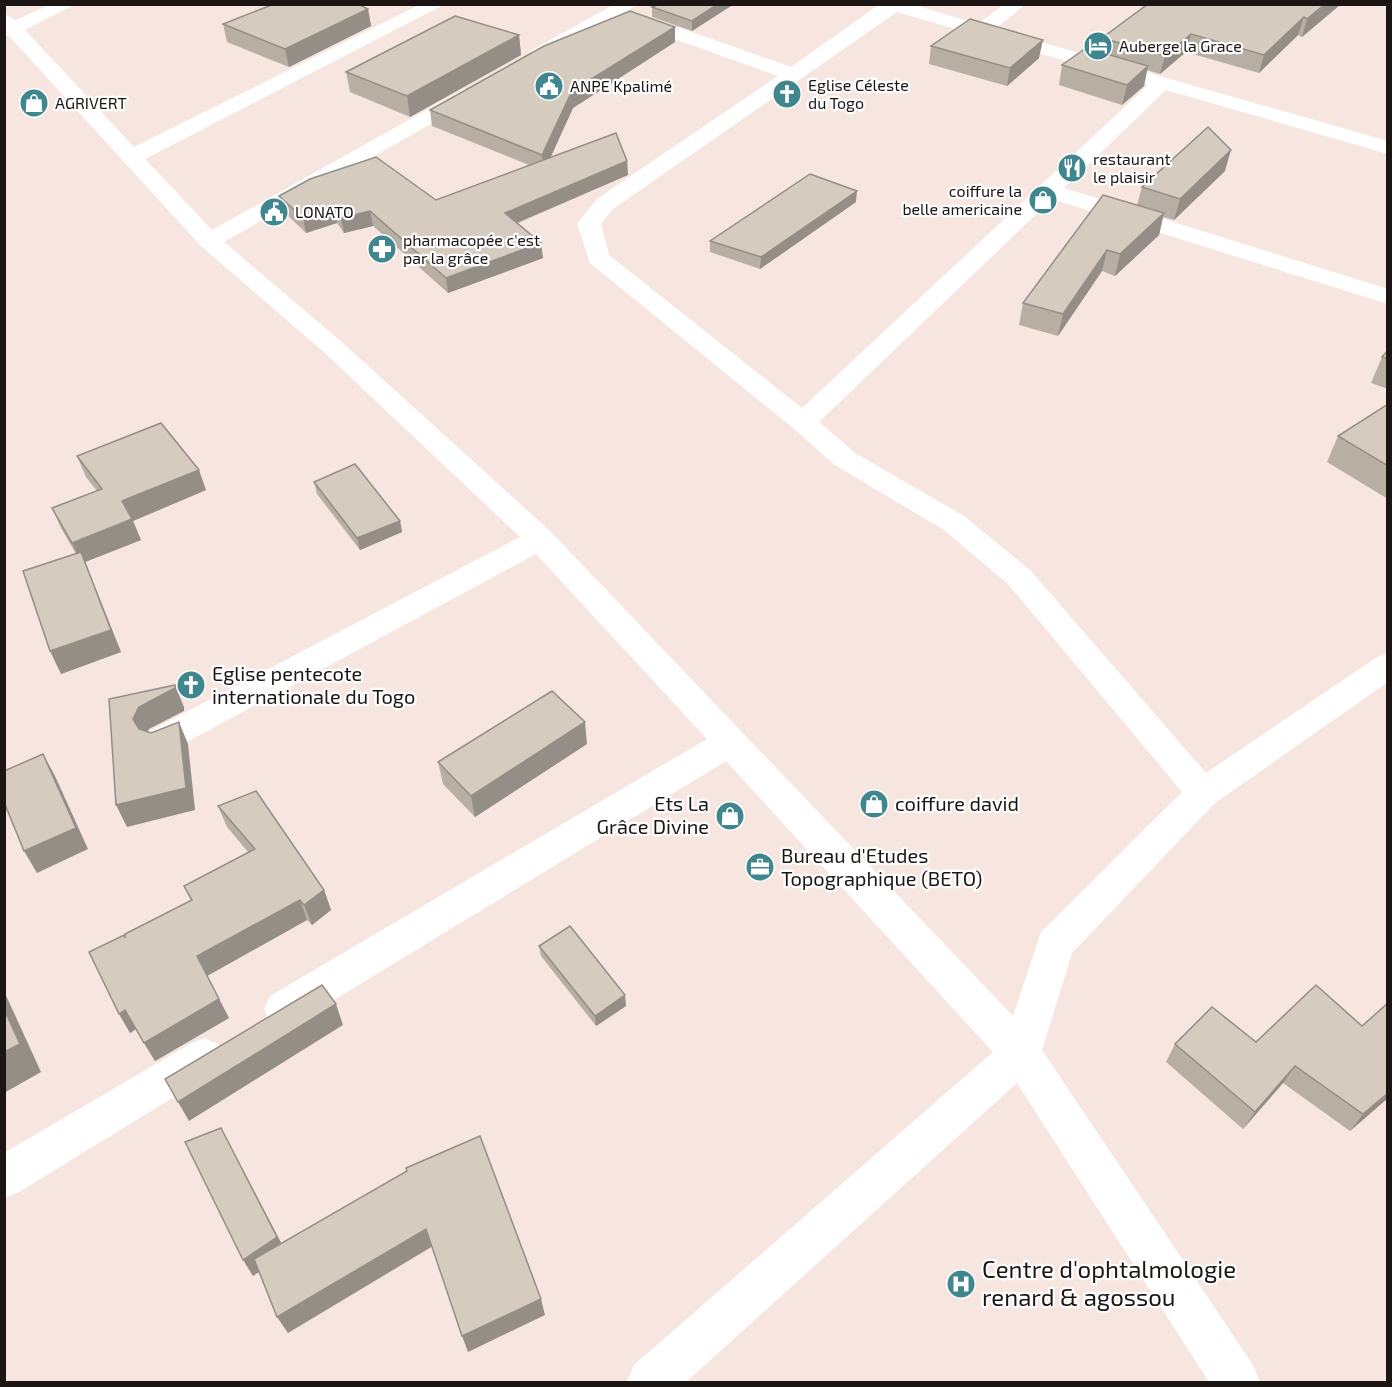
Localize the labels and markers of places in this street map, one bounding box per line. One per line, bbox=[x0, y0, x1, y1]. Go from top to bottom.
hotel icon: Auberge la Grace bbox=[1082, 30, 1114, 62]
place label: Auberge la Grace bbox=[1119, 36, 1242, 55]
public building icon: ANPE Kpalimé bbox=[533, 70, 565, 102]
place label: Eglise Céleste du Togo bbox=[808, 75, 909, 112]
place label: ANPE Kpalimé bbox=[570, 76, 672, 95]
church icon: Eglise Céleste du Togo bbox=[771, 78, 803, 110]
shop icon: AGRIVERT bbox=[18, 87, 50, 119]
place label: AGRIVERT bbox=[55, 93, 127, 112]
place label: restaurant le plaisir bbox=[1093, 149, 1171, 186]
restaurant icon: restaurant le plaisir bbox=[1056, 152, 1088, 184]
place label: coiffure la belle americaine bbox=[902, 181, 1022, 218]
shop icon: coiffure la belle americaine bbox=[1027, 184, 1059, 216]
public building icon: LONATO bbox=[258, 196, 290, 228]
place label: LONATO bbox=[295, 202, 354, 221]
place label: pharmacopée c'est par la grâce bbox=[403, 230, 540, 267]
pharmacy icon: pharmacopée c'est par la grâce bbox=[366, 233, 398, 265]
place label: Eglise pentecote internationale du Togo bbox=[212, 661, 415, 708]
church icon: Eglise pentecote internationale du Togo bbox=[175, 669, 207, 701]
shop icon: coiffure david bbox=[858, 788, 890, 820]
place label: Ets La Grâce Divine bbox=[596, 791, 709, 838]
place label: coiffure david bbox=[895, 791, 1019, 815]
shop icon: Ets La Grâce Divine bbox=[714, 800, 746, 832]
place label: Bureau d'Etudes Topographique (BETO) bbox=[781, 843, 982, 890]
office icon: Bureau d'Etudes Topographique (BETO) bbox=[744, 851, 776, 883]
place label: Centre d'ophtalmologie renard & agossou bbox=[982, 1254, 1236, 1311]
hospital icon: Centre d'ophtalmologie renard & agossou bbox=[945, 1268, 977, 1300]

